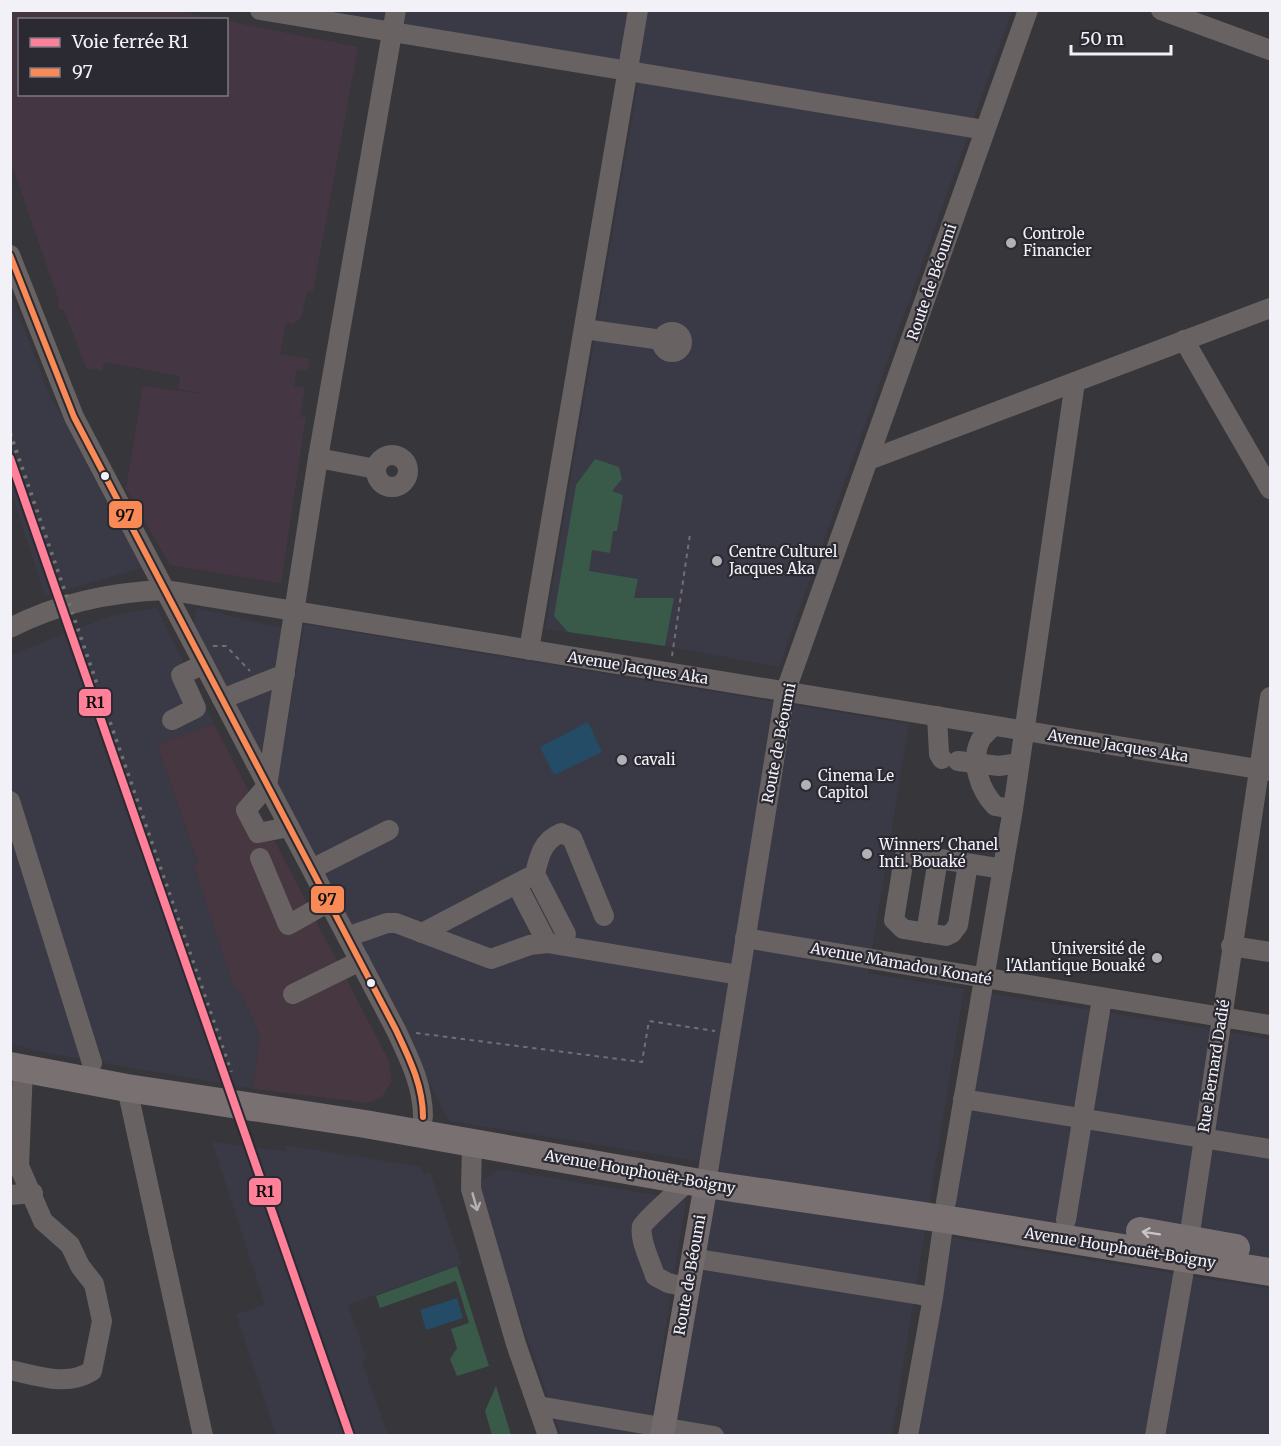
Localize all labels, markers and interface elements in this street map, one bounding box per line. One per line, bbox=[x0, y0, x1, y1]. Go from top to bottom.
legend bbox=[18, 18, 228, 96]
scale bar bbox=[1071, 18, 1172, 56]
text: 50 m bbox=[1080, 27, 1124, 50]
text: Voie ferrée R1 bbox=[71, 30, 189, 53]
text: 97 bbox=[72, 60, 93, 83]
street label: Route de Béoumi bbox=[903, 221, 960, 343]
place label: Controle Financier bbox=[1023, 224, 1092, 260]
marker: Controle Financier bbox=[1004, 236, 1018, 250]
unlabelled marker bbox=[99, 470, 111, 482]
line badge: 97 bbox=[108, 500, 143, 529]
text: 97 bbox=[115, 505, 135, 525]
place label: Centre Culturel Jacques Aka bbox=[728, 542, 838, 578]
marker: Centre Culturel Jacques Aka bbox=[710, 554, 724, 568]
street label: Avenue Jacques Aka bbox=[565, 647, 710, 688]
street label: Route de Béoumi bbox=[758, 681, 800, 805]
line badge: R1 bbox=[78, 688, 112, 717]
text: R1 bbox=[86, 692, 105, 712]
street label: Avenue Jacques Aka bbox=[1045, 725, 1190, 766]
place label: cavali bbox=[634, 750, 676, 769]
marker: cavali bbox=[615, 753, 629, 767]
place label: Cinema Le Capitol bbox=[818, 766, 894, 802]
marker: Cinema Le Capitol bbox=[799, 778, 813, 792]
place label: Winners' Chanel Inti. Bouaké bbox=[878, 835, 999, 871]
marker: Winners' Chanel Inti. Bouaké bbox=[860, 847, 874, 861]
line badge: 97 bbox=[310, 885, 345, 914]
text: 97 bbox=[317, 889, 337, 909]
street label: Avenue Mamadou Konaté bbox=[808, 938, 993, 989]
place label: Université de l'Atlantique Bouaké bbox=[1006, 939, 1145, 975]
marker: Université de l'Atlantique Bouaké bbox=[1150, 951, 1164, 965]
unlabelled marker bbox=[365, 977, 377, 989]
street label: Rue Bernard Dadié bbox=[1194, 998, 1233, 1134]
street label: Avenue Houphouët-Boigny bbox=[542, 1145, 737, 1198]
line badge: R1 bbox=[248, 1177, 282, 1206]
text: R1 bbox=[256, 1181, 275, 1201]
one-way arrow bbox=[470, 1192, 481, 1211]
street label: Route de Béoumi bbox=[670, 1213, 709, 1337]
street label: Avenue Houphouët-Boigny bbox=[1022, 1223, 1217, 1272]
one-way arrow bbox=[1141, 1227, 1161, 1238]

